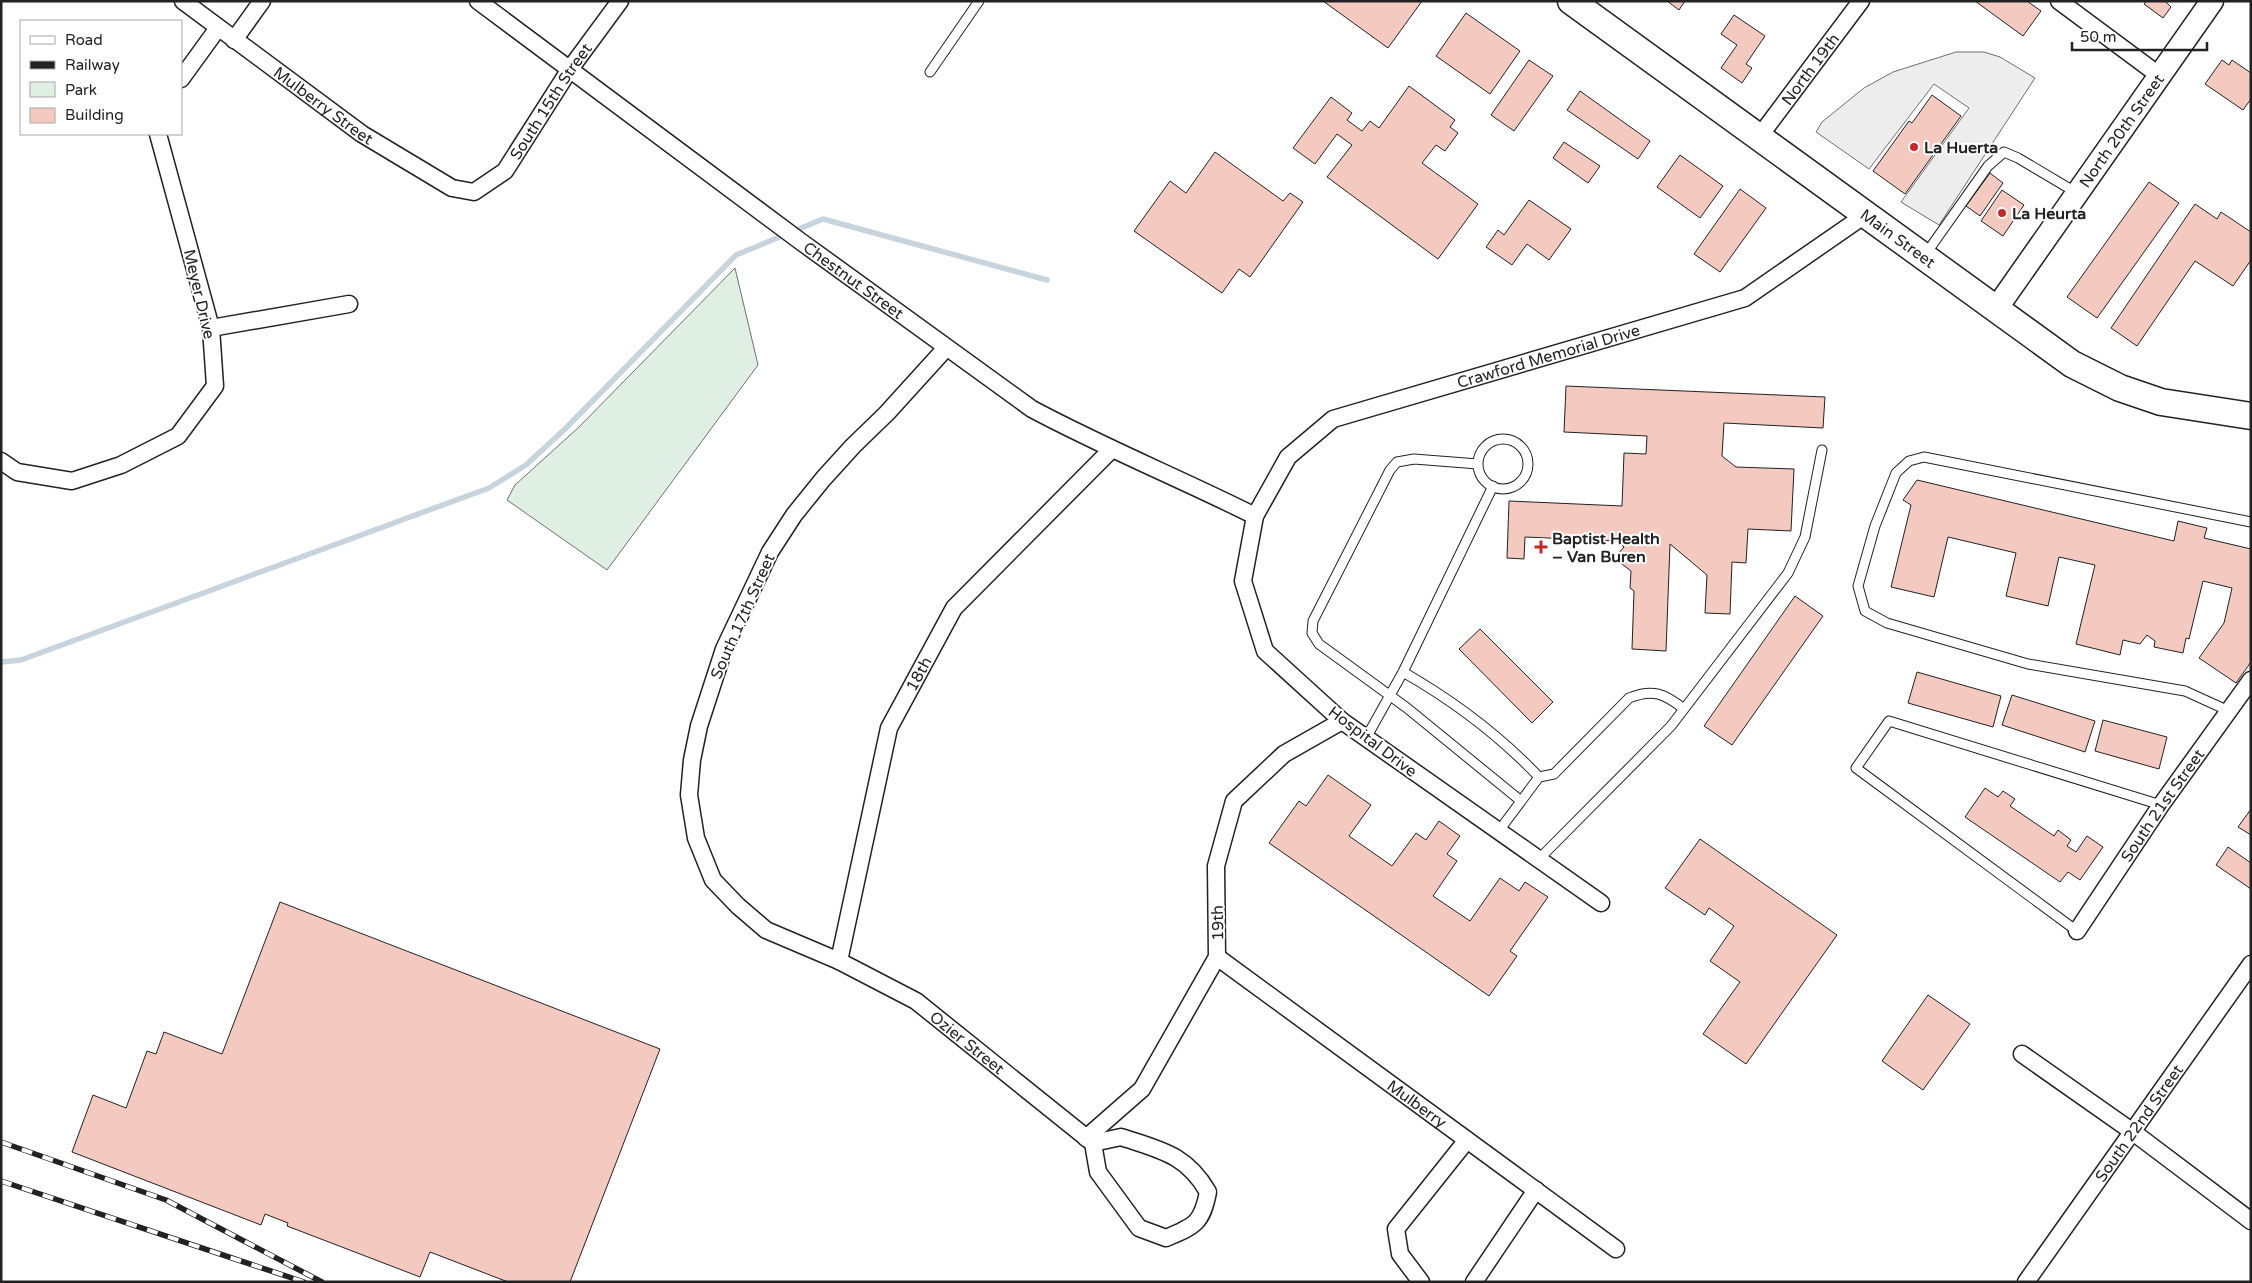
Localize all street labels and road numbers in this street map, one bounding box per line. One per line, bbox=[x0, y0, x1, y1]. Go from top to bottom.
street label: North 19th bbox=[1777, 30, 1844, 109]
street label: South 15th Street bbox=[506, 40, 597, 164]
street label: Mulberry Street bbox=[269, 63, 376, 149]
street label: North 20th Street bbox=[2075, 70, 2169, 192]
street label: Main Street bbox=[1856, 205, 1939, 273]
street label: Chestnut Street bbox=[799, 238, 907, 324]
street label: Meyer Drive bbox=[179, 247, 219, 341]
street label: Crawford Memorial Drive bbox=[1455, 320, 1642, 393]
street label: South 17th Street bbox=[706, 551, 780, 682]
street label: 18th bbox=[902, 654, 937, 695]
street label: Hospital Drive bbox=[1324, 702, 1421, 782]
street label: South 21st Street bbox=[2117, 745, 2209, 866]
street label: 19th bbox=[1208, 905, 1228, 941]
street label: Ozier Street bbox=[925, 1007, 1008, 1079]
street label: South 22nd Street bbox=[2091, 1061, 2188, 1186]
street label: Mulberry bbox=[1383, 1076, 1451, 1133]

